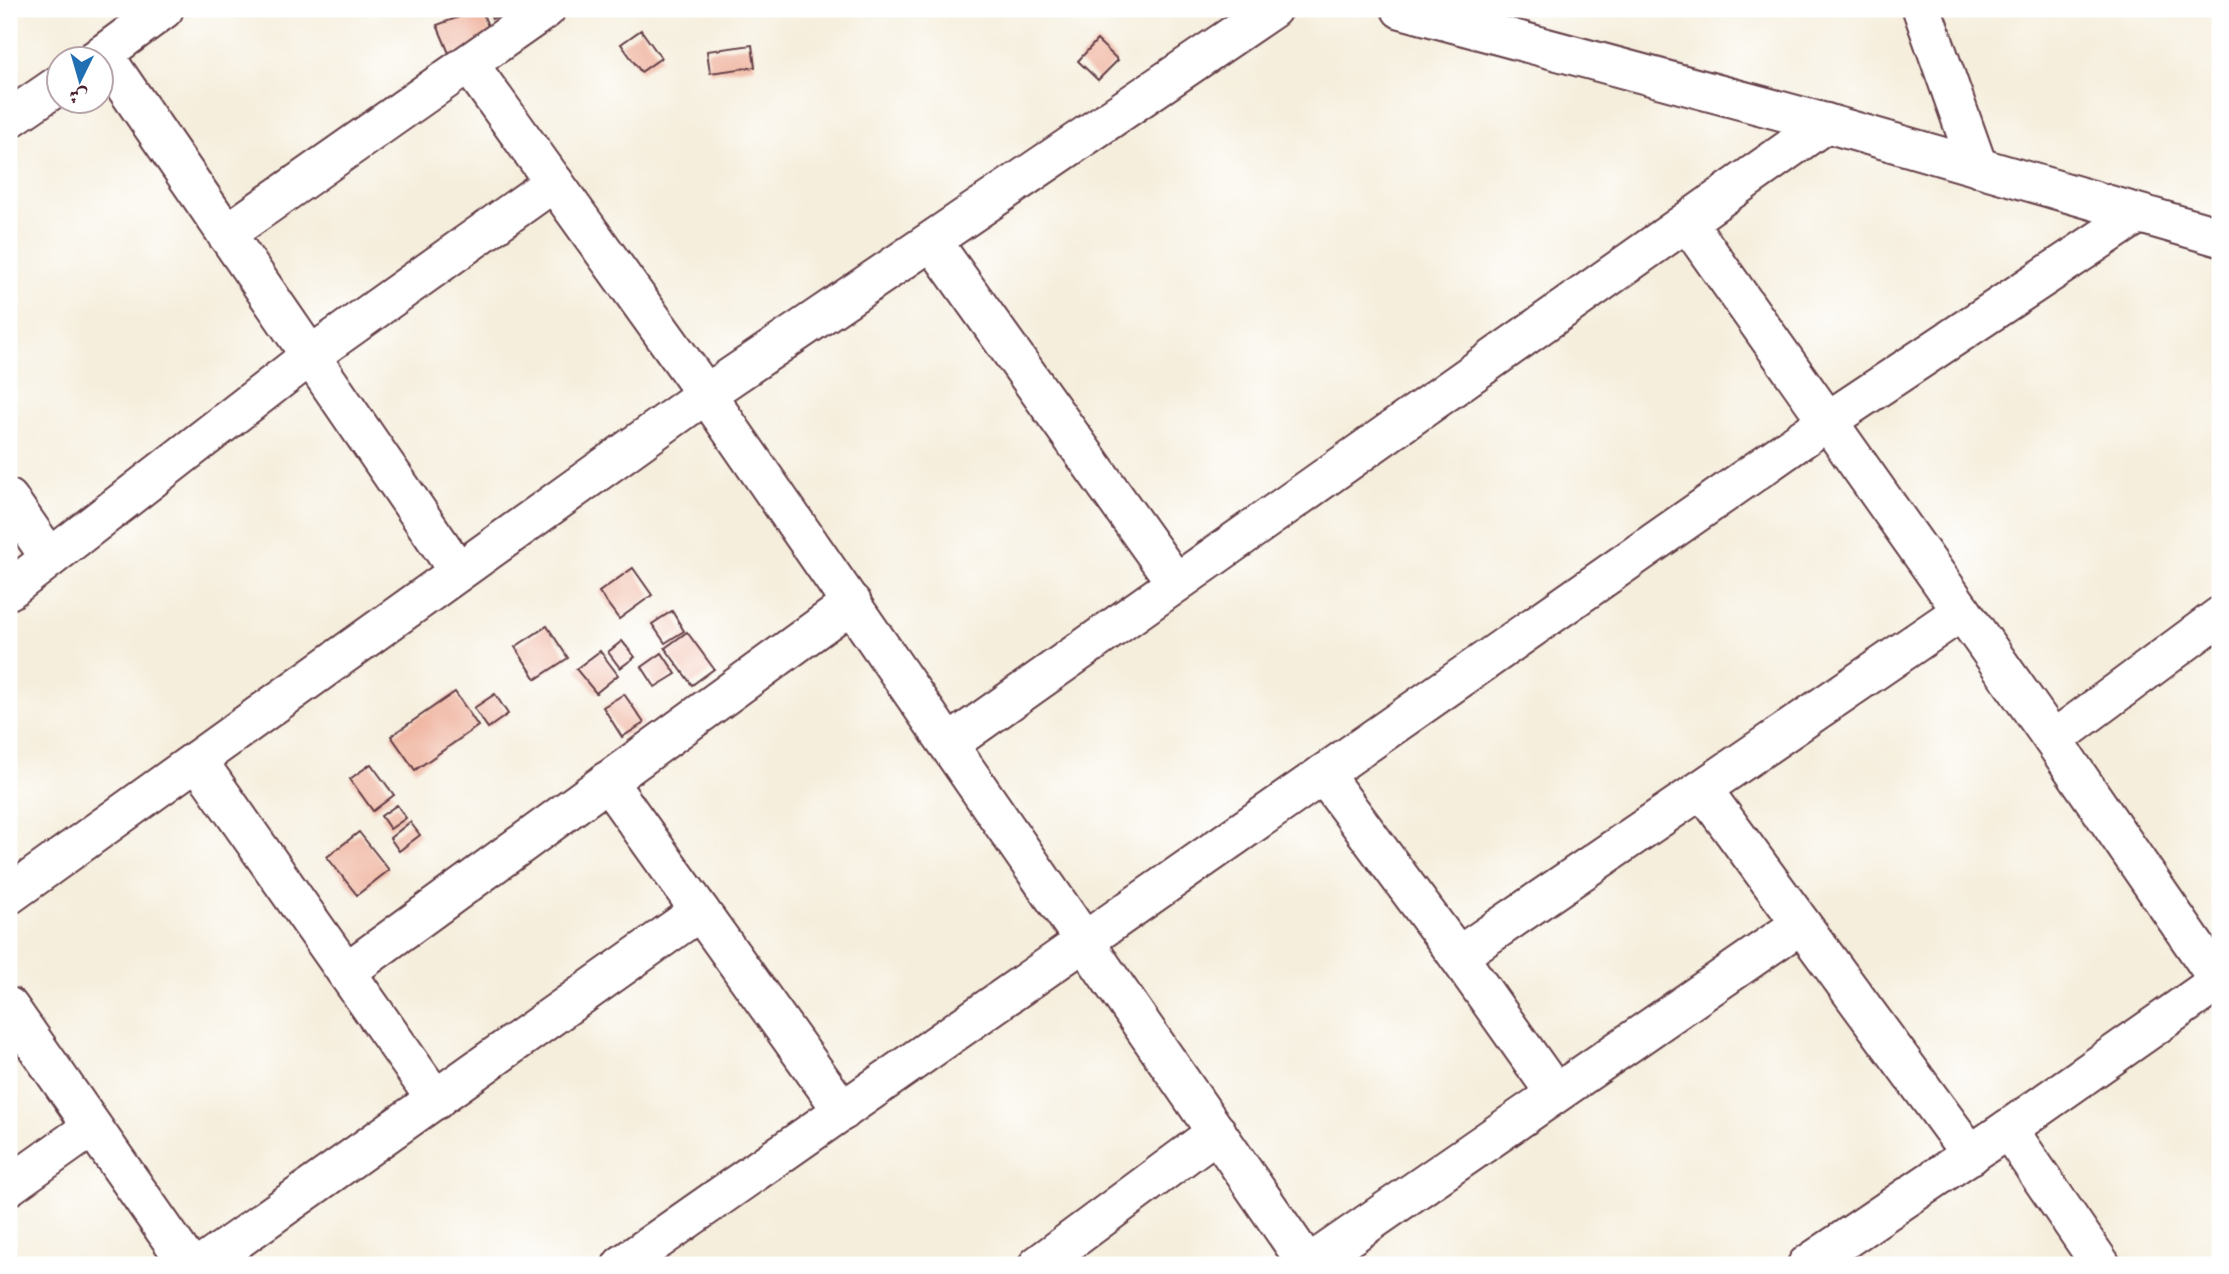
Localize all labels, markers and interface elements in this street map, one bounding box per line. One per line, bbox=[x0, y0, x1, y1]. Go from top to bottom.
north arrow bbox=[46, 46, 116, 116]
text: ش bbox=[68, 84, 89, 109]

